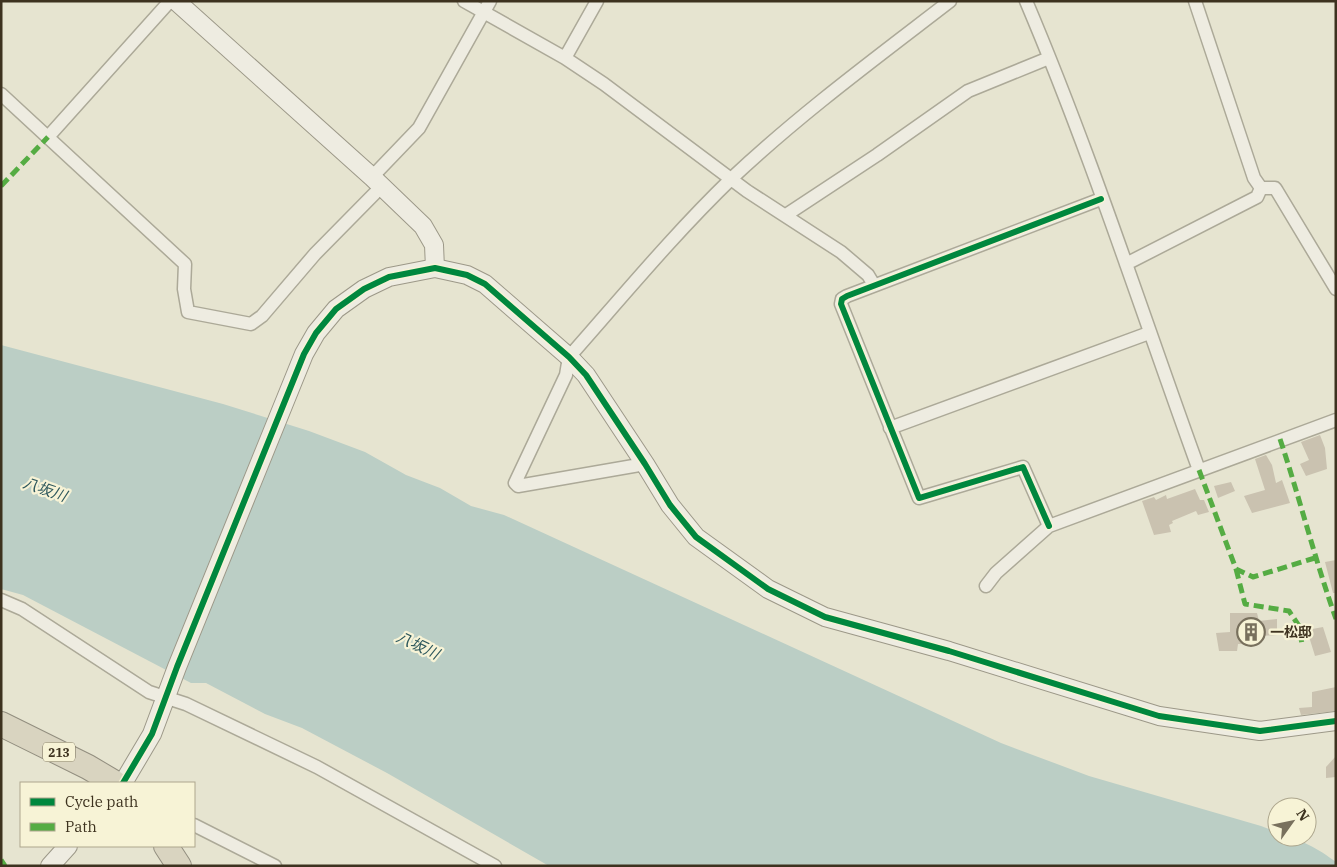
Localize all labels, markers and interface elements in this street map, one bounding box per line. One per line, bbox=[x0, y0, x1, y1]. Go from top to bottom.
water label: 八坂川 bbox=[21, 473, 71, 506]
building icon: 一松邸 bbox=[1236, 617, 1266, 647]
place label: 一松邸 bbox=[1270, 623, 1312, 641]
water label: 八坂川 bbox=[394, 627, 444, 664]
road number: 213 bbox=[43, 742, 75, 762]
legend bbox=[20, 782, 195, 847]
text: Cycle path bbox=[65, 792, 138, 811]
north arrow bbox=[1267, 797, 1317, 847]
text: N bbox=[1292, 805, 1313, 824]
text: Path bbox=[65, 817, 97, 836]

